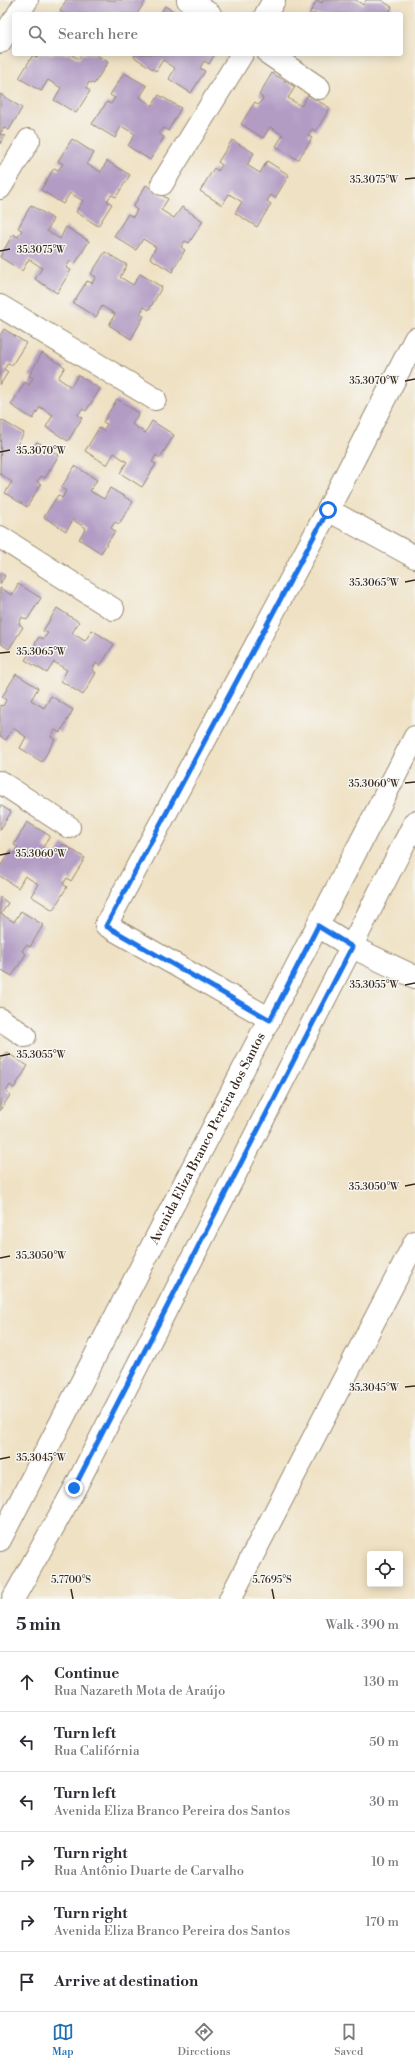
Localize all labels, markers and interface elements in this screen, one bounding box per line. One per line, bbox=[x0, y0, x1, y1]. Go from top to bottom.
search box bbox=[12, 12, 403, 56]
icon: search bbox=[26, 23, 48, 45]
text: Search here bbox=[58, 25, 138, 44]
text: 35.3075°W bbox=[350, 174, 399, 186]
text: 35.3075°W bbox=[17, 244, 66, 256]
text: 35.3070°W bbox=[349, 375, 400, 387]
text: 35.3070°W bbox=[16, 445, 67, 457]
route start bbox=[319, 501, 337, 519]
text: 35.3065°W bbox=[349, 577, 400, 589]
text: 35.3065°W bbox=[16, 646, 67, 658]
text: 35.3060°W bbox=[349, 778, 400, 790]
text: 35.3060°W bbox=[16, 848, 67, 860]
text: 35.3055°W bbox=[349, 979, 400, 991]
street label: Avenida Eliza Branco Pereira dos Santos bbox=[146, 1030, 269, 1248]
text: 35.3055°W bbox=[16, 1049, 67, 1061]
text: 35.3050°W bbox=[349, 1181, 400, 1193]
text: 35.3050°W bbox=[16, 1250, 67, 1262]
text: 35.3045°W bbox=[349, 1382, 400, 1394]
text: 35.3045°W bbox=[16, 1452, 67, 1464]
route end bbox=[65, 1479, 83, 1497]
map controls bbox=[367, 1551, 403, 1587]
button: locate bbox=[367, 1551, 403, 1587]
text: 5.7700°S bbox=[51, 1574, 91, 1586]
text: 5.7695°S bbox=[252, 1574, 292, 1586]
text: 5 min bbox=[16, 1614, 61, 1636]
text: Walk · 390 m bbox=[326, 1617, 399, 1633]
text: Continue bbox=[54, 1664, 119, 1683]
icon: ahead bbox=[16, 1671, 38, 1693]
text: 130 m bbox=[364, 1674, 399, 1690]
text: Rua Nazareth Mota de Araújo bbox=[54, 1683, 225, 1699]
text: Turn left bbox=[54, 1724, 116, 1743]
icon: left bbox=[16, 1731, 38, 1753]
text: 50 m bbox=[369, 1734, 399, 1750]
text: Rua Califórnia bbox=[54, 1743, 140, 1759]
text: Turn left bbox=[54, 1784, 116, 1803]
icon: left bbox=[16, 1791, 38, 1813]
text: 30 m bbox=[369, 1794, 399, 1810]
text: Avenida Eliza Branco Pereira dos Santos bbox=[54, 1803, 290, 1819]
text: Turn right bbox=[54, 1844, 128, 1863]
icon: right bbox=[16, 1851, 38, 1873]
text: 10 m bbox=[371, 1854, 399, 1870]
text: Rua Antônio Duarte de Carvalho bbox=[54, 1863, 244, 1879]
text: Turn right bbox=[54, 1904, 128, 1923]
icon: right bbox=[16, 1911, 38, 1933]
text: 170 m bbox=[365, 1914, 399, 1930]
text: Avenida Eliza Branco Pereira dos Santos bbox=[54, 1923, 290, 1939]
icon: arrive bbox=[16, 1971, 38, 1993]
text: Arrive at destination bbox=[54, 1972, 198, 1991]
tab: Map bbox=[52, 2021, 74, 2059]
tab: Directions bbox=[178, 2021, 231, 2059]
tab: Saved bbox=[334, 2021, 363, 2059]

